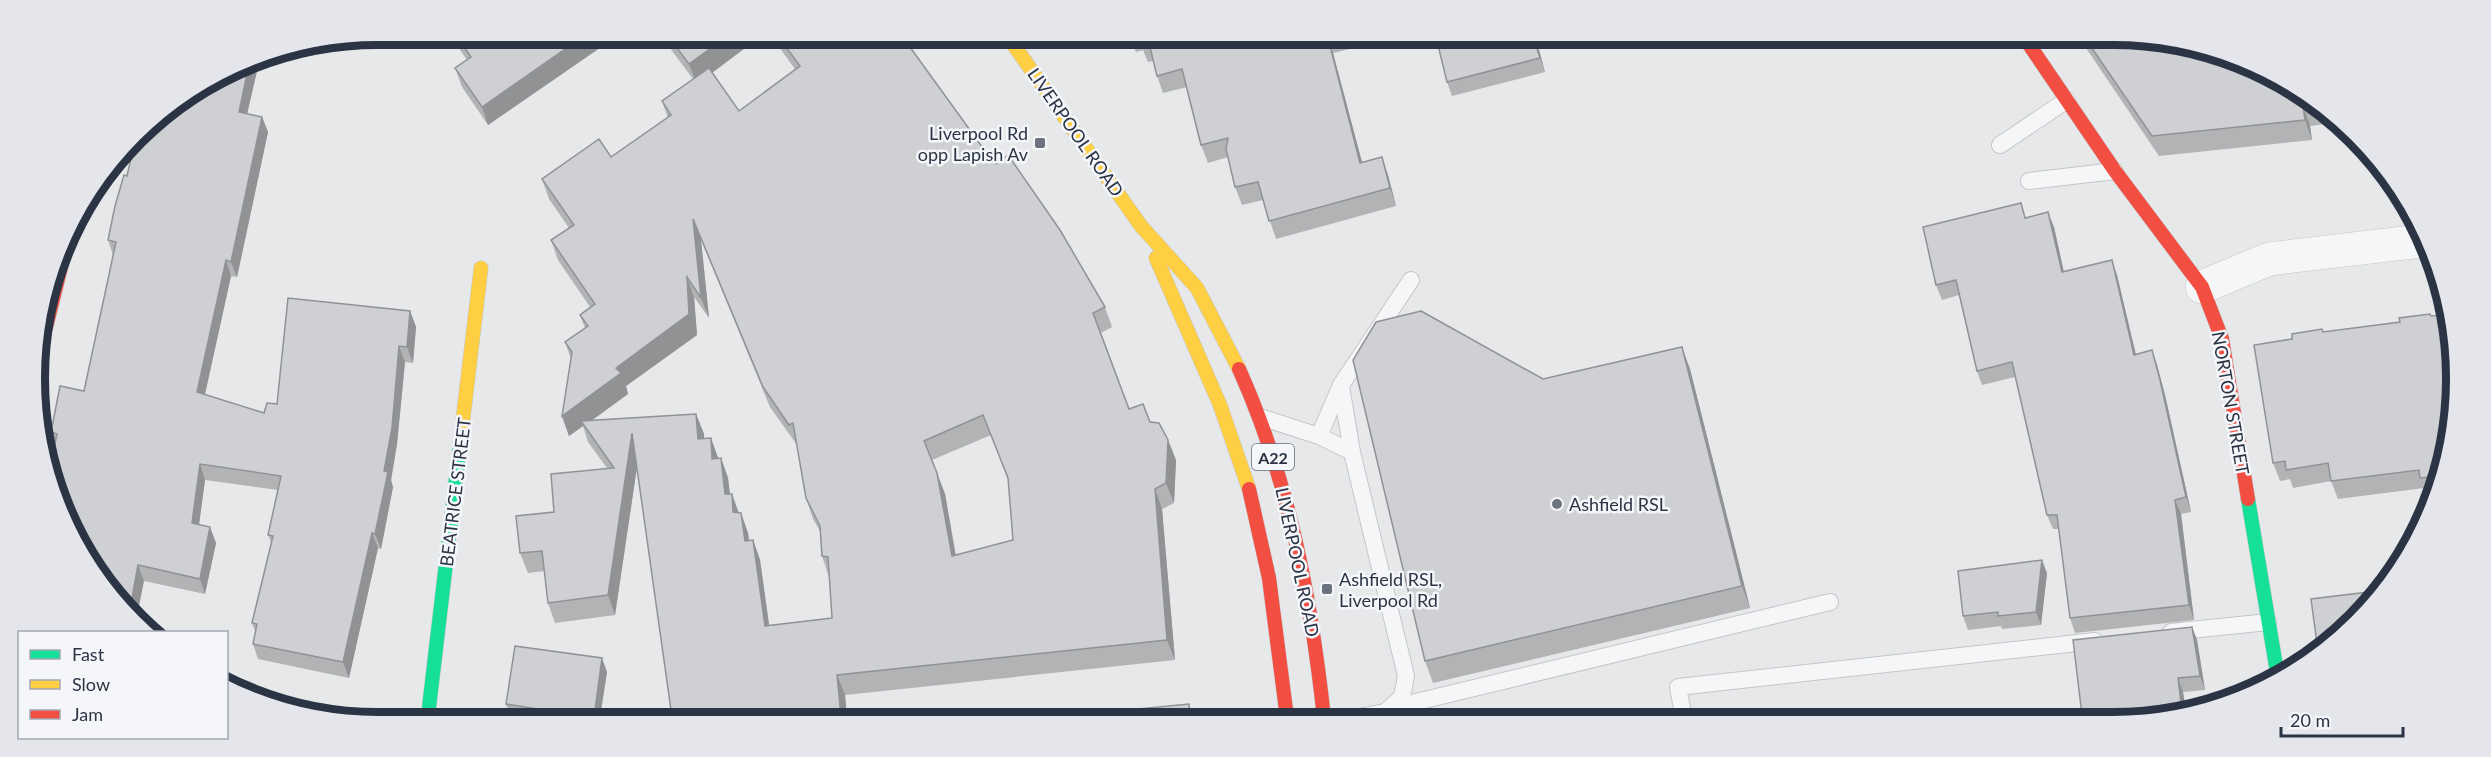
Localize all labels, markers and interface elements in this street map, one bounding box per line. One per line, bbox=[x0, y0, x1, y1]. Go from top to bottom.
street label: LIVERPOOL ROAD bbox=[1023, 63, 1129, 201]
place label: Liverpool Rd opp Lapish Av bbox=[918, 122, 1029, 165]
marker: Liverpool Rd opp Lapish Av bbox=[1033, 136, 1047, 150]
street label: NORTON STREET bbox=[2208, 330, 2254, 477]
street label: BEATRICE STREET bbox=[435, 416, 475, 568]
road number: A22 bbox=[1252, 444, 1294, 470]
street label: LIVERPOOL ROAD bbox=[1271, 485, 1325, 639]
place label: Ashfield RSL bbox=[1569, 493, 1668, 515]
marker: Ashfield RSL bbox=[1550, 497, 1564, 511]
place label: Ashfield RSL, Liverpool Rd bbox=[1339, 568, 1442, 611]
marker: Ashfield RSL, Liverpool Rd bbox=[1320, 582, 1334, 596]
legend bbox=[18, 631, 228, 739]
text: Fast bbox=[72, 643, 105, 665]
text: Slow bbox=[72, 673, 110, 695]
scale bar bbox=[2281, 700, 2402, 738]
text: Jam bbox=[72, 703, 103, 725]
text: 20 m bbox=[2290, 709, 2330, 731]

